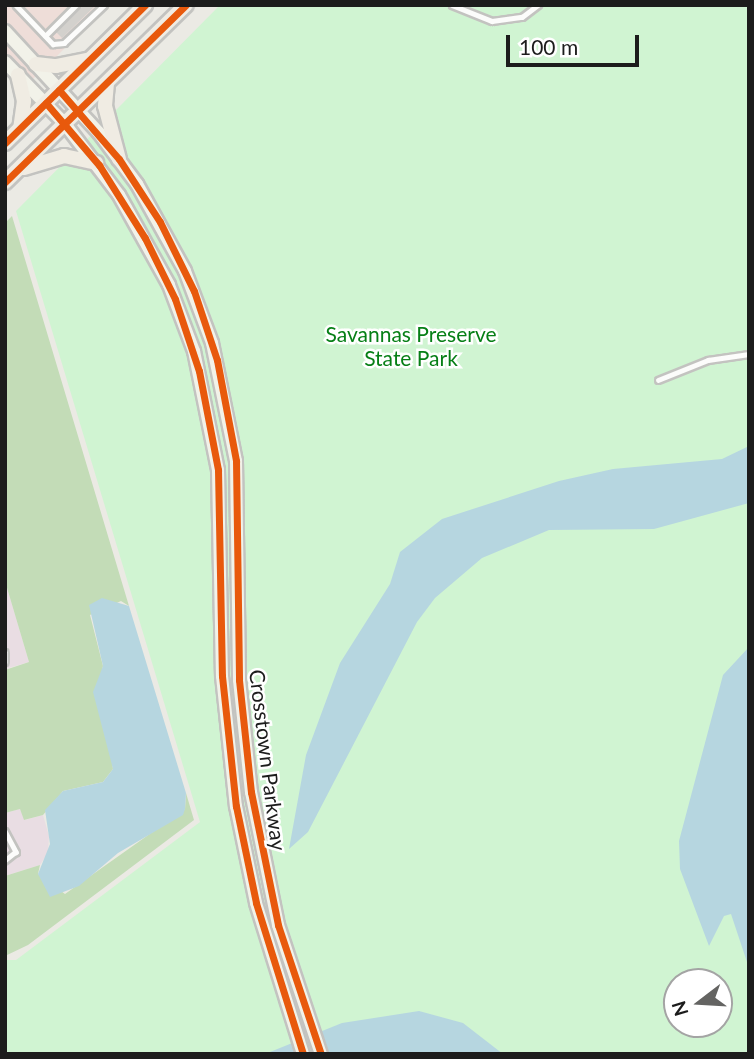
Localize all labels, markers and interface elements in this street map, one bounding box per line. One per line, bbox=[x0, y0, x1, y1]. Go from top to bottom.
scale bar bbox=[509, 21, 642, 65]
text: 100 m bbox=[519, 34, 578, 59]
park label: Savannas Preserve State Park bbox=[325, 321, 497, 371]
street label: Crosstown Parkway bbox=[244, 668, 292, 852]
north arrow bbox=[663, 968, 733, 1038]
text: N bbox=[666, 998, 692, 1019]

